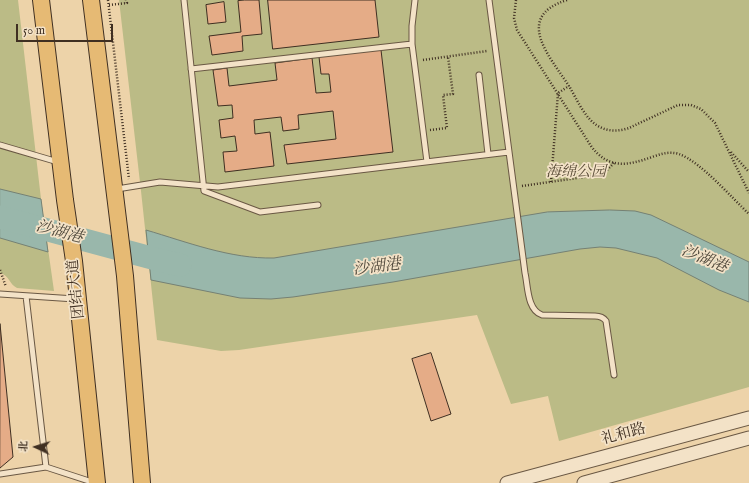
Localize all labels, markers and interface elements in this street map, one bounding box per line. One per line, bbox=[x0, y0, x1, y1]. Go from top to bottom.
scale bar bbox=[18, 16, 115, 42]
text: 50 m bbox=[23, 23, 45, 38]
park label: 海绵公园 bbox=[546, 164, 606, 182]
water label: 沙湖港 bbox=[33, 218, 85, 248]
water label: 沙湖港 bbox=[678, 242, 730, 278]
water label: 沙湖港 bbox=[352, 256, 402, 280]
street label: 团结大道 bbox=[65, 258, 89, 320]
street label: 礼和路 bbox=[600, 420, 648, 450]
north arrow bbox=[16, 427, 56, 467]
text: 北 bbox=[17, 440, 31, 452]

